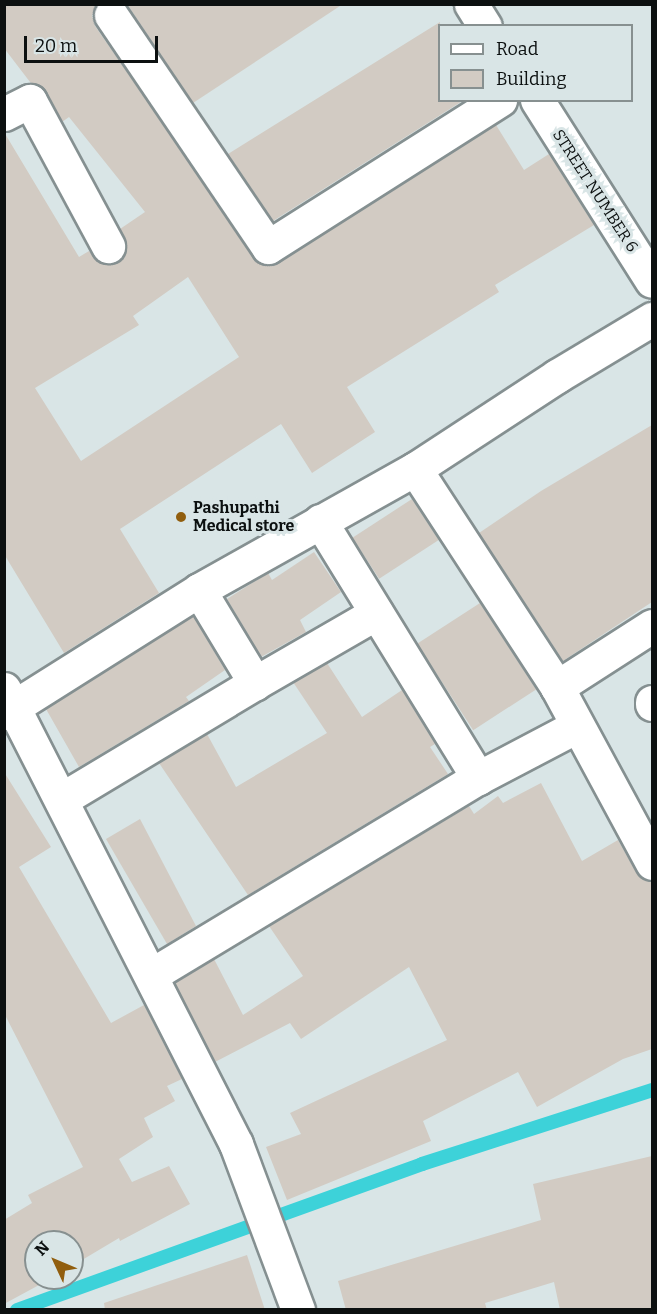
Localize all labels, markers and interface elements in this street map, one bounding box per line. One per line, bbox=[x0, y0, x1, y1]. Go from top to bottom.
scale bar bbox=[27, 24, 160, 62]
legend bbox=[438, 24, 633, 102]
text: 20 m bbox=[35, 35, 77, 57]
text: Road bbox=[496, 38, 538, 60]
text: Building bbox=[496, 68, 567, 90]
street label: STREET NUMBER 6 bbox=[548, 126, 642, 256]
place label: Pashupathi Medical store bbox=[193, 498, 294, 536]
marker: Pashupathi Medical store bbox=[174, 510, 188, 524]
north arrow bbox=[24, 1230, 84, 1290]
text: N bbox=[31, 1237, 53, 1260]

